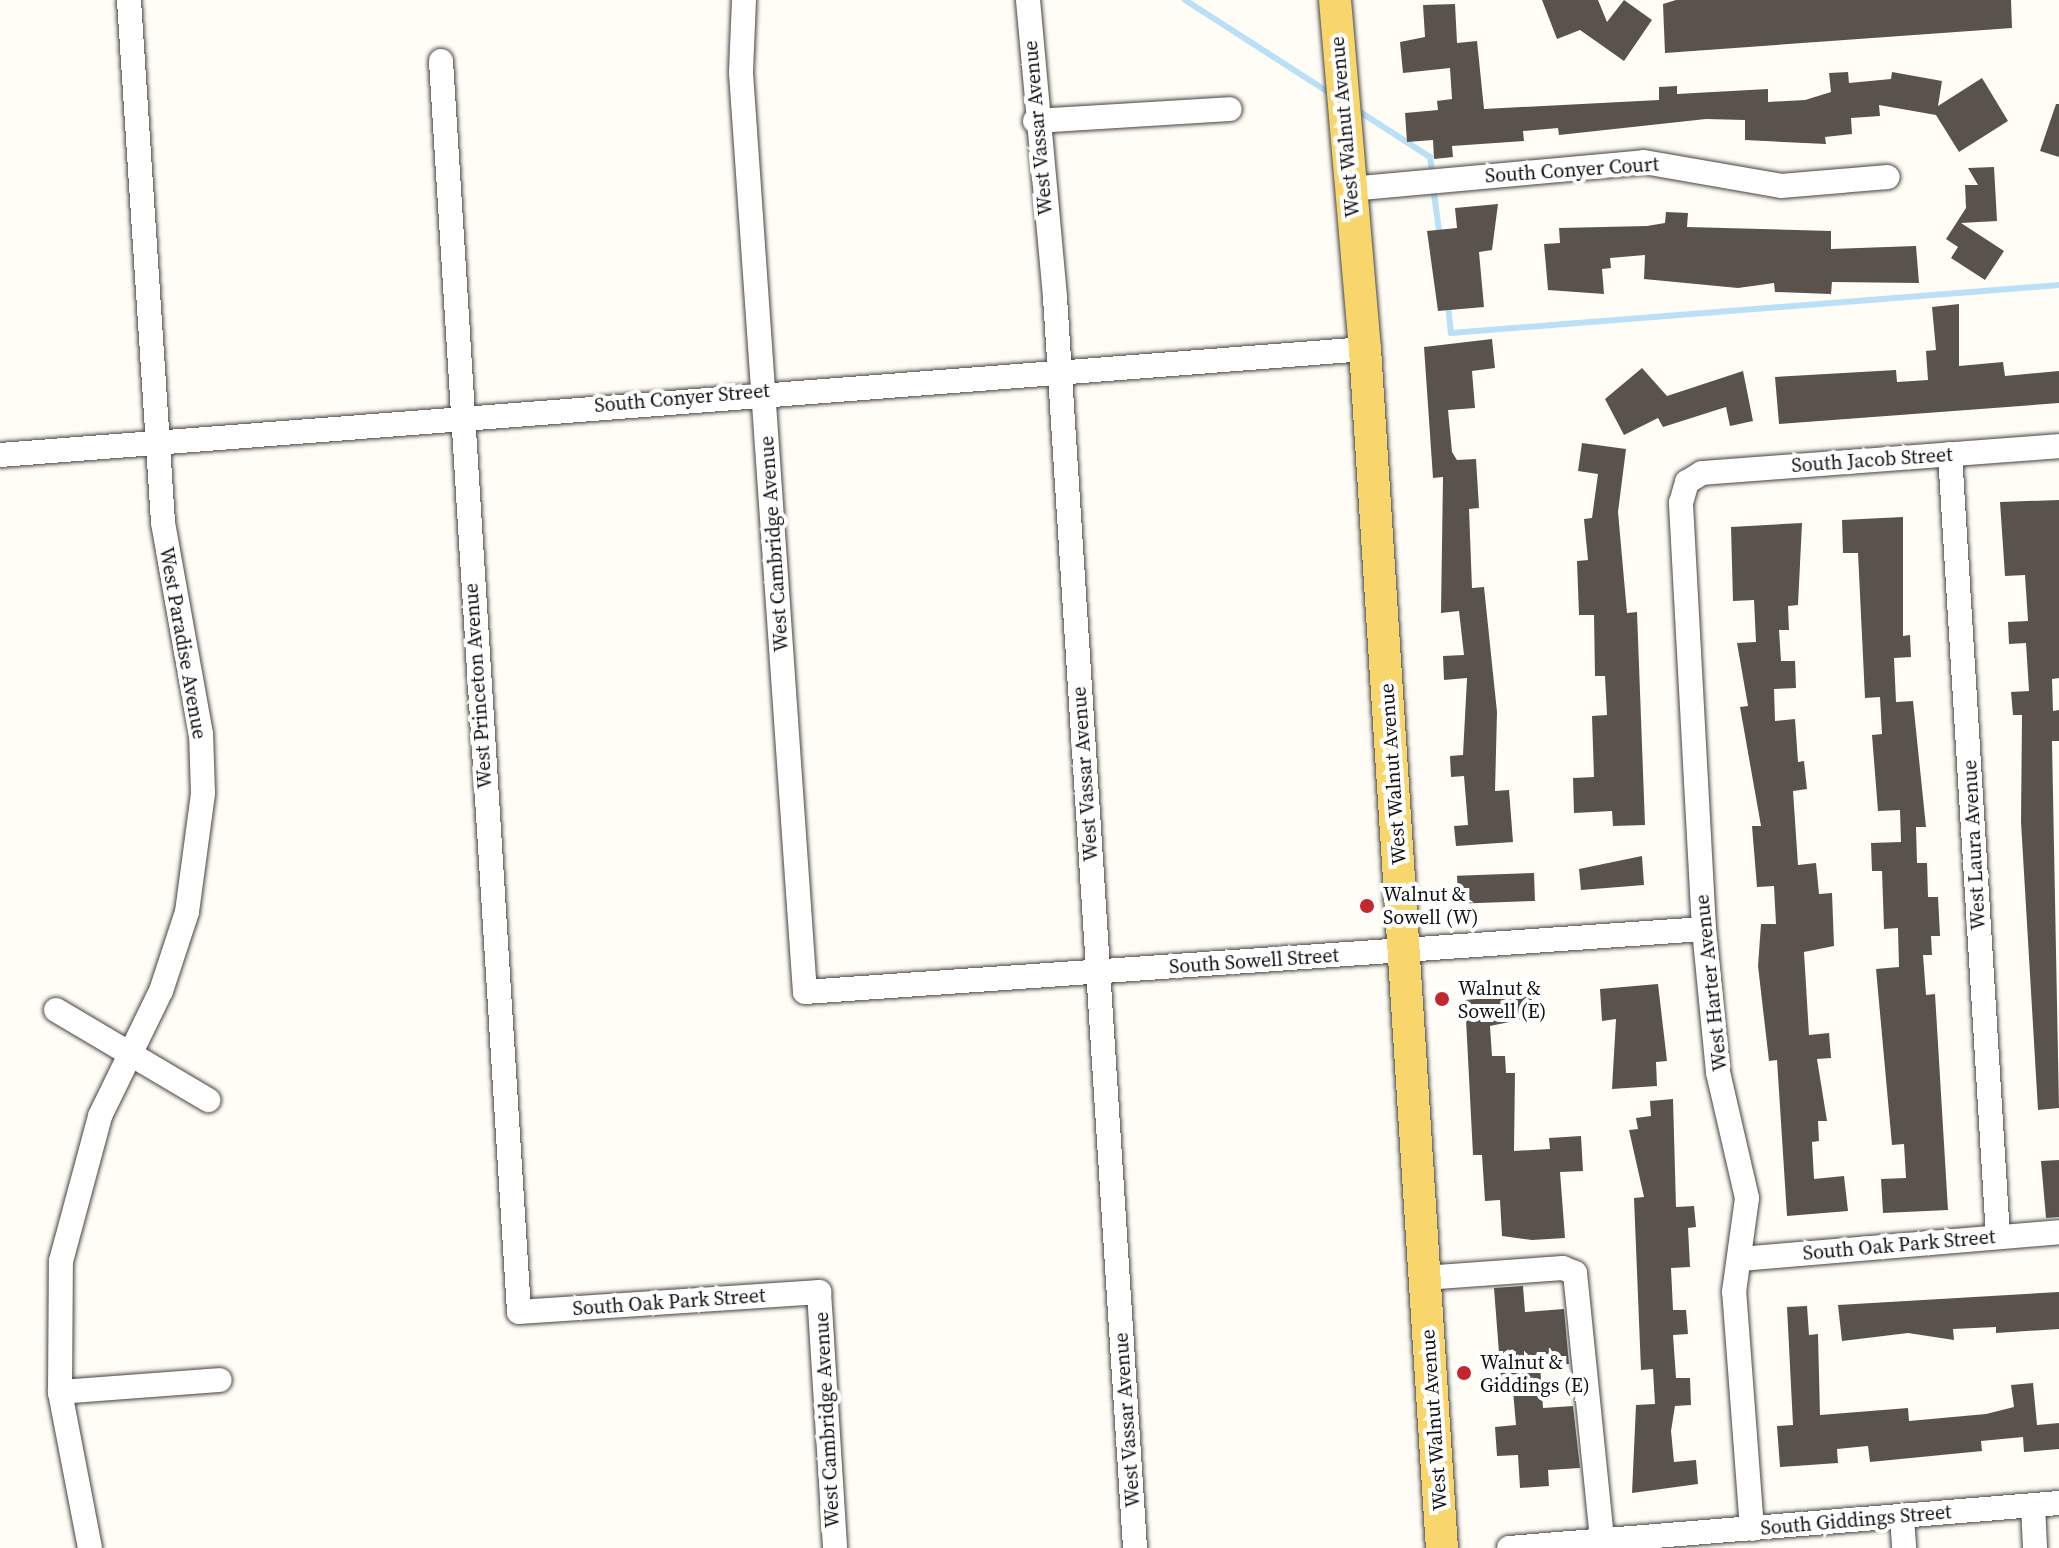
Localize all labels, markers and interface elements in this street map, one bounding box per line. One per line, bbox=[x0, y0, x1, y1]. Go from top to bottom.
street label: West Walnut Avenue bbox=[1325, 35, 1365, 219]
street label: West Vassar Avenue bbox=[1018, 39, 1058, 217]
street label: South Conyer Court bbox=[1484, 152, 1660, 188]
street label: South Conyer Street bbox=[593, 378, 771, 418]
street label: West Cambridge Avenue bbox=[754, 435, 794, 653]
street label: South Jacob Street bbox=[1791, 442, 1953, 478]
street label: West Paradise Avenue bbox=[154, 545, 212, 741]
street label: West Princeton Avenue bbox=[459, 582, 497, 790]
street label: West Walnut Avenue bbox=[1375, 682, 1411, 866]
street label: West Vassar Avenue bbox=[1067, 685, 1103, 863]
street label: West Laura Avenue bbox=[1958, 759, 1990, 931]
place label: Walnut & Sowell (W) bbox=[1383, 882, 1478, 929]
street label: West Harter Avenue bbox=[1690, 893, 1732, 1073]
marker: Walnut & Sowell (W) bbox=[1358, 897, 1376, 915]
street label: South Sowell Street bbox=[1168, 943, 1340, 979]
place label: Walnut & Sowell (E) bbox=[1458, 976, 1546, 1023]
marker: Walnut & Sowell (E) bbox=[1433, 990, 1451, 1008]
street label: South Oak Park Street bbox=[1802, 1225, 1996, 1265]
street label: South Oak Park Street bbox=[572, 1283, 766, 1321]
street label: West Cambridge Avenue bbox=[809, 1311, 845, 1529]
street label: West Walnut Avenue bbox=[1416, 1328, 1452, 1512]
street label: West Vassar Avenue bbox=[1109, 1331, 1145, 1509]
place label: Walnut & Giddings (E) bbox=[1480, 1350, 1590, 1397]
marker: Walnut & Giddings (E) bbox=[1455, 1364, 1473, 1382]
street label: South Giddings Street bbox=[1760, 1500, 1952, 1540]

